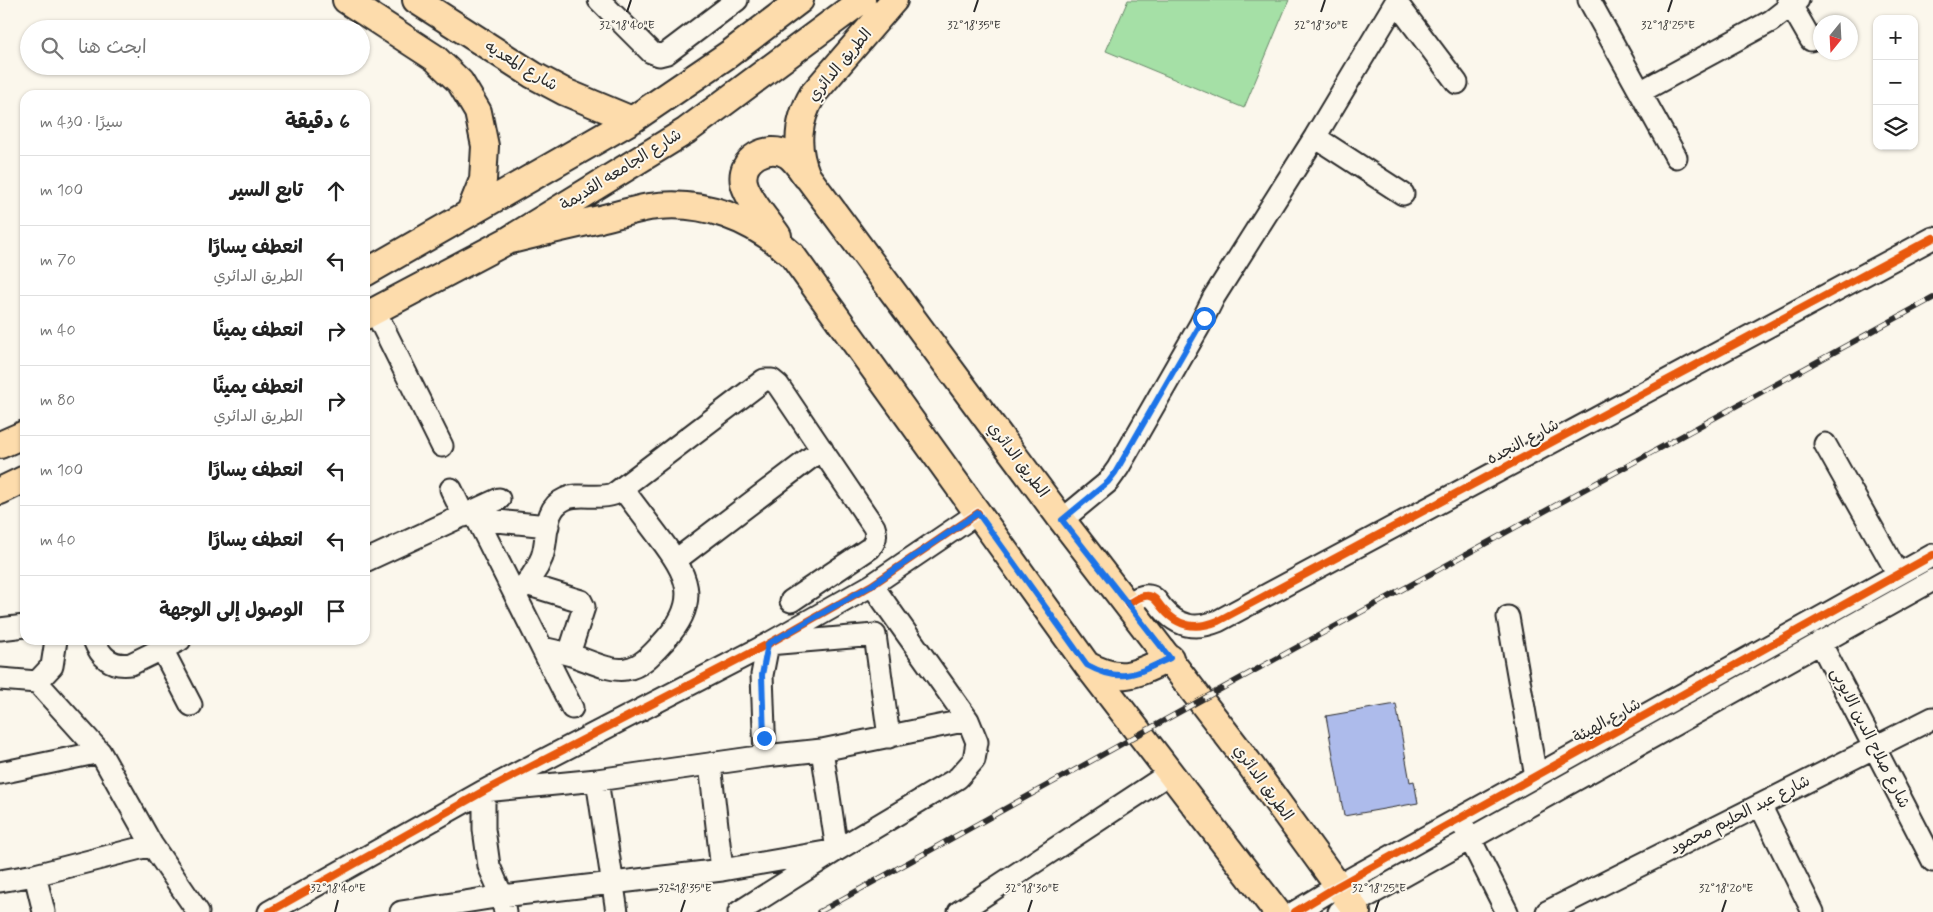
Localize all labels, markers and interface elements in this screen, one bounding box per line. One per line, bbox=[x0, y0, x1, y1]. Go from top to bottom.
north arrow bbox=[1813, 15, 1858, 60]
map controls bbox=[1873, 15, 1918, 150]
button: + bbox=[1873, 15, 1918, 60]
text: 32°18'40"E bbox=[599, 18, 655, 34]
text: 32°18'35"E bbox=[947, 18, 1001, 34]
text: 32°18'30"E bbox=[1294, 18, 1348, 34]
text: 32°18'25"E bbox=[1641, 18, 1695, 34]
search box bbox=[20, 20, 370, 75]
street label: الطريق الدائري bbox=[803, 24, 877, 106]
icon: search bbox=[38, 34, 66, 62]
text: ابحث هنا bbox=[78, 35, 147, 60]
street label: شارع المعديه bbox=[481, 36, 561, 96]
button: − bbox=[1873, 60, 1918, 105]
button: layers bbox=[1873, 105, 1918, 150]
text: 6 دقيقة bbox=[285, 108, 350, 136]
text: سيرًا · 430 m bbox=[40, 112, 123, 133]
street label: شارع الجامعه القديمة bbox=[556, 124, 686, 216]
icon: ahead bbox=[322, 177, 350, 205]
text: تابع السير bbox=[230, 178, 303, 203]
text: 100 m bbox=[40, 180, 83, 201]
text: انعطف يسارًا bbox=[208, 235, 303, 260]
icon: left bbox=[322, 247, 350, 275]
text: 70 m bbox=[40, 250, 76, 271]
text: الطريق الدائري bbox=[214, 266, 303, 287]
route start bbox=[1193, 307, 1216, 330]
icon: right bbox=[322, 317, 350, 345]
text: انعطف يمينًا bbox=[213, 318, 303, 343]
text: 40 m bbox=[40, 320, 76, 341]
text: انعطف يمينًا bbox=[213, 375, 303, 400]
icon: right bbox=[322, 387, 350, 415]
text: 80 m bbox=[40, 390, 75, 411]
text: الطريق الدائري bbox=[214, 406, 303, 427]
street label: شارع النجده bbox=[1483, 414, 1563, 470]
street label: الطريق الدائري bbox=[983, 418, 1053, 502]
icon: left bbox=[322, 457, 350, 485]
text: انعطف يسارًا bbox=[208, 458, 303, 483]
text: 100 m bbox=[40, 460, 83, 481]
icon: left bbox=[322, 527, 350, 555]
text: انعطف يسارًا bbox=[208, 528, 303, 553]
text: 40 m bbox=[40, 530, 76, 551]
icon: arrive bbox=[322, 597, 350, 625]
text: الوصول إلى الوجهة bbox=[159, 598, 303, 623]
street label: شارع صلاح الدين الايوبى bbox=[1825, 664, 1915, 812]
street label: شارع الهيئة bbox=[1569, 694, 1645, 748]
route end bbox=[753, 727, 776, 750]
street label: الطريق الدائري bbox=[1228, 741, 1298, 825]
street label: شارع عبد الحليم محمود bbox=[1666, 771, 1814, 860]
text: 32°18'40"E bbox=[310, 881, 366, 897]
text: 32°18'35"E bbox=[658, 881, 712, 897]
text: 32°18'30"E bbox=[1005, 881, 1059, 897]
text: 32°18'25"E bbox=[1352, 881, 1406, 897]
text: 32°18'20"E bbox=[1699, 881, 1753, 897]

